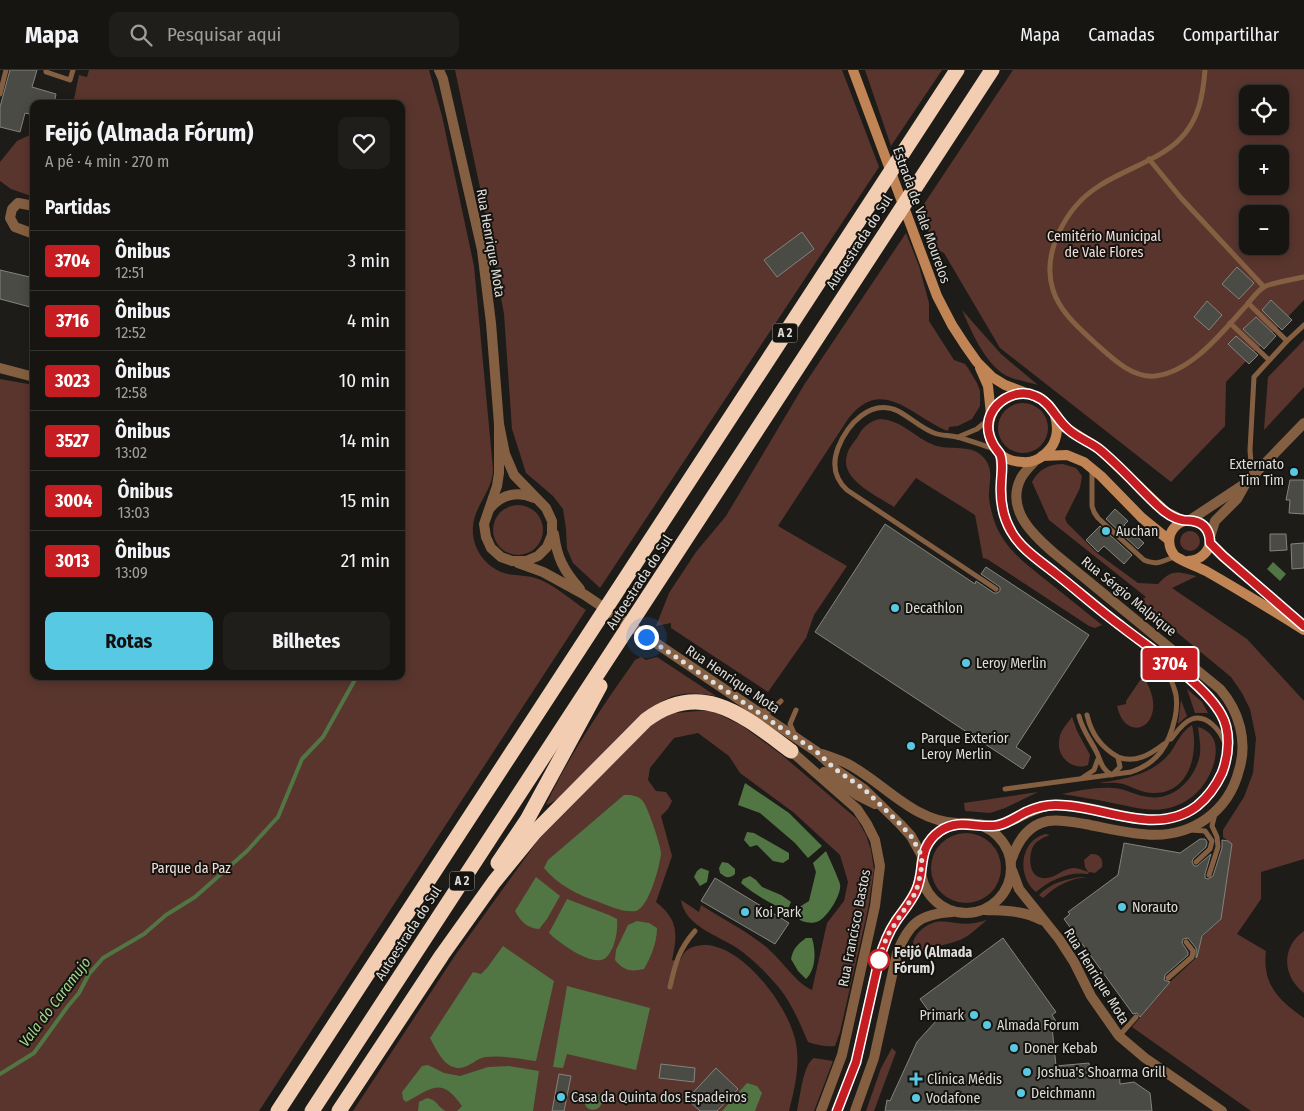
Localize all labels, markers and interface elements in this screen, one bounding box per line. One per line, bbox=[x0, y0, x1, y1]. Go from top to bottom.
search box bbox=[109, 12, 459, 57]
text: Mapa bbox=[25, 21, 79, 49]
icon: search bbox=[127, 21, 155, 49]
text: Pesquisar aqui bbox=[167, 23, 281, 46]
text: Mapa bbox=[1020, 24, 1060, 46]
text: Camadas bbox=[1088, 24, 1155, 46]
text: Compartilhar bbox=[1183, 24, 1279, 46]
map controls bbox=[1239, 85, 1289, 255]
button: locate bbox=[1239, 85, 1289, 135]
button: heart bbox=[338, 117, 390, 169]
text: Feijó (Almada Fórum) bbox=[45, 119, 254, 147]
street label: Estrada de Vale Mourelos bbox=[889, 145, 954, 286]
button: + bbox=[1239, 145, 1289, 195]
text: A pé · 4 min · 270 m bbox=[45, 152, 169, 171]
street label: Rua Henrique Mota bbox=[473, 187, 508, 299]
street label: Autoestrada do Sul bbox=[823, 192, 896, 293]
text: Partidas bbox=[45, 196, 110, 219]
button: − bbox=[1239, 205, 1289, 255]
park label: Cemitério Municipal de Vale Flores bbox=[1047, 228, 1161, 261]
text: Ônibus bbox=[115, 240, 170, 263]
text: 3 min bbox=[348, 249, 390, 272]
text: 3704 bbox=[55, 250, 90, 272]
text: 12:51 bbox=[115, 263, 145, 282]
text: Ônibus bbox=[115, 300, 170, 323]
text: 4 min bbox=[347, 309, 390, 332]
text: 3716 bbox=[56, 310, 89, 332]
text: 12:52 bbox=[115, 323, 146, 342]
road number: A 2 bbox=[772, 324, 798, 342]
text: Ônibus bbox=[115, 360, 170, 383]
text: 10 min bbox=[339, 369, 390, 392]
text: 3023 bbox=[55, 370, 90, 392]
text: 12:58 bbox=[115, 383, 147, 402]
text: Ônibus bbox=[115, 420, 170, 443]
text: 14 min bbox=[340, 429, 390, 452]
text: 3527 bbox=[56, 430, 89, 452]
text: 13:02 bbox=[115, 443, 147, 462]
place label: Externato Tim Tim bbox=[1229, 456, 1284, 489]
marker: Externato Tim Tim bbox=[1288, 466, 1300, 478]
text: Ônibus bbox=[117, 480, 173, 503]
text: 15 min bbox=[340, 489, 390, 512]
text: 3004 bbox=[55, 490, 92, 512]
text: 13:03 bbox=[117, 503, 150, 522]
place label: Auchan bbox=[1116, 523, 1158, 540]
marker: Auchan bbox=[1100, 525, 1112, 537]
street label: Autoestrada do Sul bbox=[603, 532, 676, 633]
text: Ônibus bbox=[115, 540, 170, 563]
text: 21 min bbox=[341, 549, 390, 572]
text: 3013 bbox=[55, 550, 90, 572]
street label: Rua Sérgio Malpique bbox=[1078, 553, 1180, 640]
text: 13:09 bbox=[115, 563, 148, 582]
place label: Decathlon bbox=[905, 600, 963, 617]
marker: Decathlon bbox=[889, 602, 901, 614]
button: Rotas bbox=[45, 612, 213, 670]
button: Bilhetes bbox=[223, 612, 390, 670]
your location bbox=[634, 625, 659, 650]
street label: Rua Henrique Mota bbox=[682, 642, 783, 717]
line badge: 3704 bbox=[1135, 648, 1205, 680]
text: 3704 bbox=[1152, 653, 1188, 675]
place label: Leroy Merlin bbox=[976, 655, 1047, 672]
marker: Leroy Merlin bbox=[960, 657, 972, 669]
place label: Parque Exterior Leroy Merlin bbox=[921, 730, 1009, 763]
marker: Parque Exterior Leroy Merlin bbox=[905, 740, 917, 752]
park label: Parque da Paz bbox=[151, 860, 231, 877]
street label: Rua Francisco Bastos bbox=[835, 868, 874, 988]
road number: A 2 bbox=[450, 871, 474, 890]
street label: Autoestrada do Sul bbox=[372, 883, 445, 984]
place label: Norauto bbox=[1132, 899, 1178, 916]
marker: Norauto bbox=[1116, 901, 1128, 913]
place label: Koi Park bbox=[755, 904, 802, 921]
marker: Koi Park bbox=[739, 906, 751, 918]
street label: Rua Henrique Mota bbox=[1060, 925, 1133, 1028]
place label: Feijó (Almada Fórum) bbox=[894, 944, 972, 977]
marker: Feijó (Almada Fórum) bbox=[868, 949, 890, 971]
water label: Vala do Caramujo bbox=[15, 953, 95, 1050]
place label: Primark bbox=[920, 1007, 964, 1024]
marker: Primark bbox=[968, 1009, 980, 1021]
place label: Almada Forum bbox=[997, 1017, 1079, 1034]
marker: Almada Forum bbox=[981, 1019, 993, 1031]
place label: Doner Kebab bbox=[1024, 1040, 1098, 1057]
marker: Doner Kebab bbox=[1008, 1042, 1020, 1054]
place label: Joshua's Shoarma Grill bbox=[1037, 1064, 1166, 1081]
marker: Joshua's Shoarma Grill bbox=[1021, 1066, 1033, 1078]
place label: Clínica Médis bbox=[927, 1071, 1002, 1088]
marker: Clínica Médis bbox=[909, 1072, 923, 1086]
place label: Deichmann bbox=[1031, 1085, 1095, 1102]
marker: Deichmann bbox=[1015, 1087, 1027, 1099]
place label: Casa da Quinta dos Espadeiros bbox=[571, 1089, 747, 1106]
place label: Vodafone bbox=[926, 1090, 980, 1107]
marker: Casa da Quinta dos Espadeiros bbox=[555, 1091, 567, 1103]
marker: Vodafone bbox=[910, 1092, 922, 1104]

